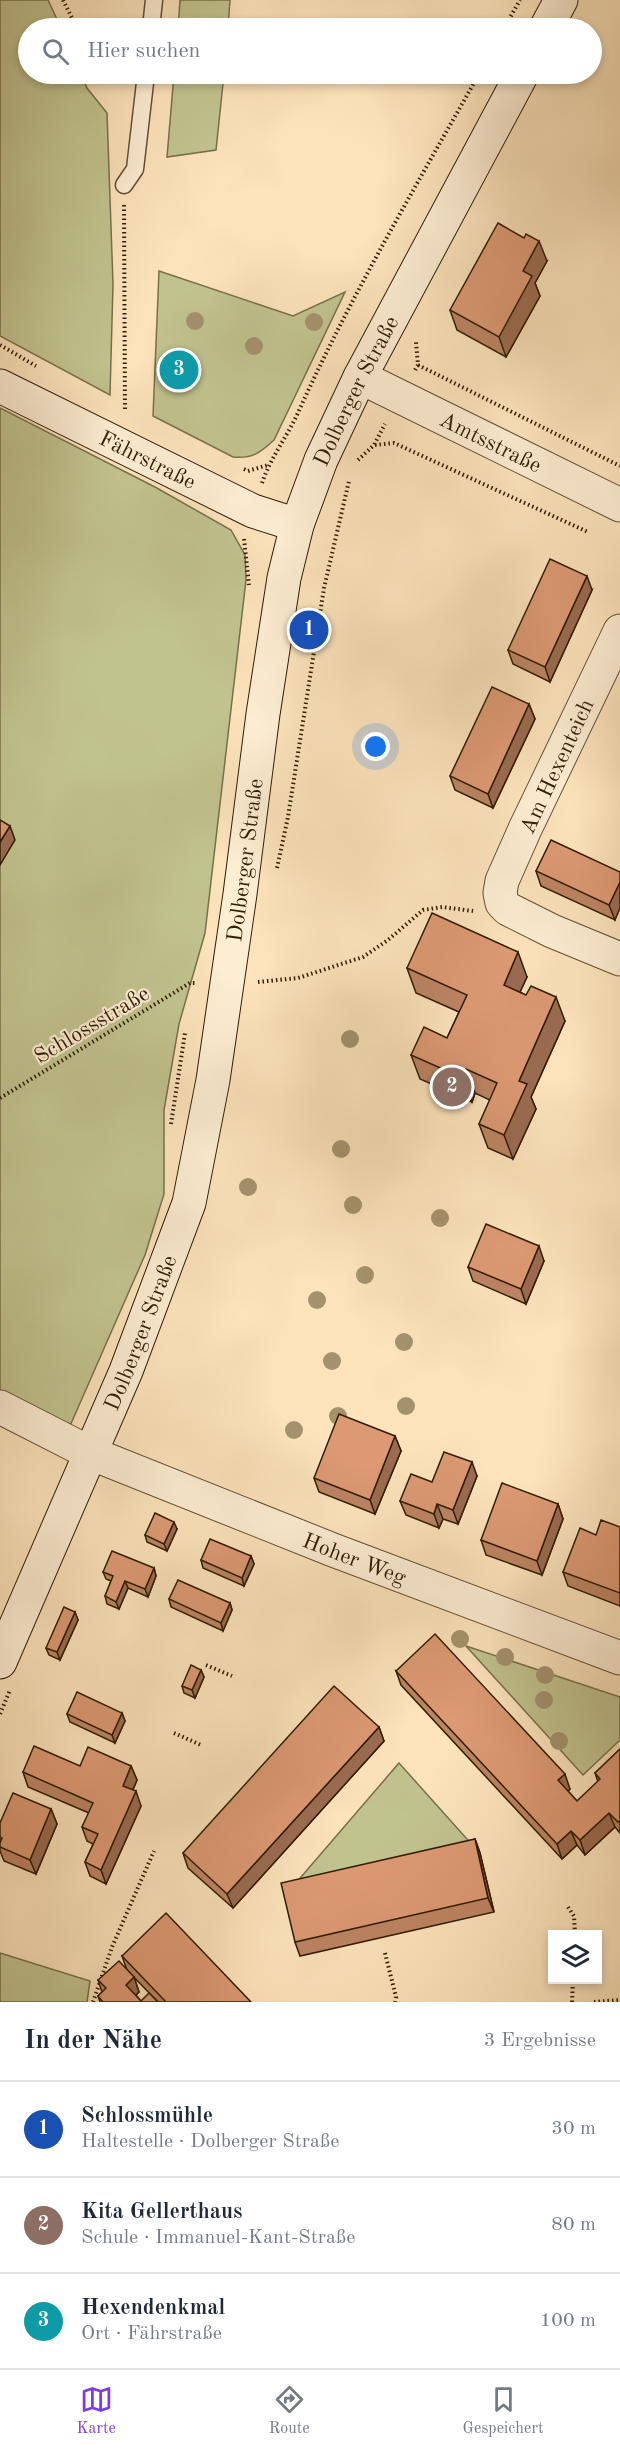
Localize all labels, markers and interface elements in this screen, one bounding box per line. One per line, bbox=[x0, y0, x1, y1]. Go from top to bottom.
search box bbox=[18, 18, 602, 84]
icon: search bbox=[39, 35, 72, 68]
text: Hier suchen bbox=[87, 40, 200, 62]
street label: Dolberger Straße bbox=[311, 313, 403, 470]
pin: 3 bbox=[160, 348, 198, 392]
street label: Amtsstraße bbox=[436, 409, 544, 478]
street label: Fährstraße bbox=[95, 428, 199, 494]
pin: 1 bbox=[290, 608, 328, 652]
street label: Am Hexenteich bbox=[517, 696, 599, 838]
your location bbox=[361, 732, 390, 761]
street label: Dolberger Straße bbox=[224, 777, 268, 943]
street label: Schlossstraße bbox=[31, 983, 153, 1069]
pin: 2 bbox=[432, 1064, 472, 1110]
street label: Dolberger Straße bbox=[101, 1252, 181, 1414]
street label: Hoher Weg bbox=[299, 1530, 409, 1590]
map controls bbox=[548, 1930, 602, 1984]
button: layers bbox=[548, 1930, 602, 1984]
text: In der Nähe bbox=[24, 2028, 162, 2054]
text: 3 Ergebnisse bbox=[484, 2031, 596, 2051]
text: Schlossmühle bbox=[81, 2105, 213, 2127]
text: 1 bbox=[38, 2119, 49, 2139]
text: 30 m bbox=[551, 2119, 596, 2139]
text: Haltestelle · Dolberger Straße bbox=[81, 2132, 339, 2152]
text: Kita Gellerthaus bbox=[81, 2201, 243, 2223]
text: 2 bbox=[38, 2215, 49, 2235]
text: 80 m bbox=[551, 2215, 596, 2235]
text: Schule · Immanuel-Kant-Straße bbox=[81, 2228, 355, 2248]
text: Hexendenkmal bbox=[81, 2297, 225, 2319]
text: 3 bbox=[38, 2311, 49, 2331]
text: 100 m bbox=[540, 2311, 596, 2331]
text: Ort · Fährstraße bbox=[81, 2324, 222, 2344]
tab: Karte bbox=[76, 2383, 116, 2439]
tab: Route bbox=[269, 2383, 310, 2439]
tab: Gespeichert bbox=[463, 2383, 544, 2439]

